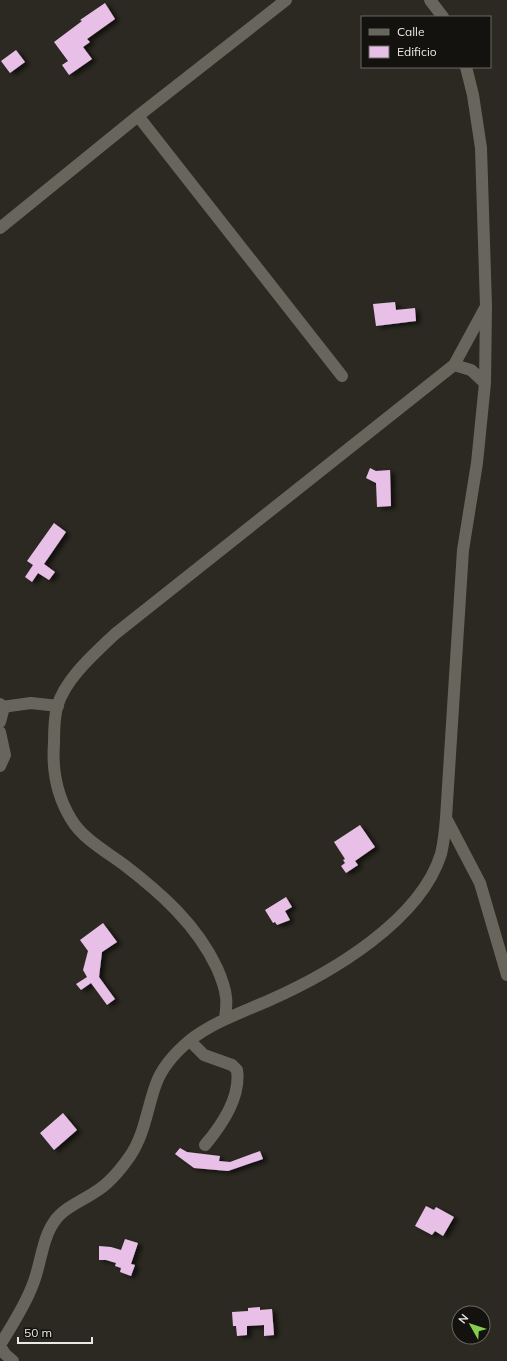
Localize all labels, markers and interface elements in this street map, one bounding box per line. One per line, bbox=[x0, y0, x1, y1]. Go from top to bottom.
legend bbox=[361, 16, 491, 68]
text: Calle bbox=[397, 24, 424, 39]
text: Edificio bbox=[397, 44, 437, 59]
north arrow bbox=[451, 1305, 491, 1345]
text: N bbox=[455, 1311, 471, 1326]
scale bar bbox=[18, 1319, 92, 1345]
text: 50 m bbox=[24, 1325, 52, 1340]

